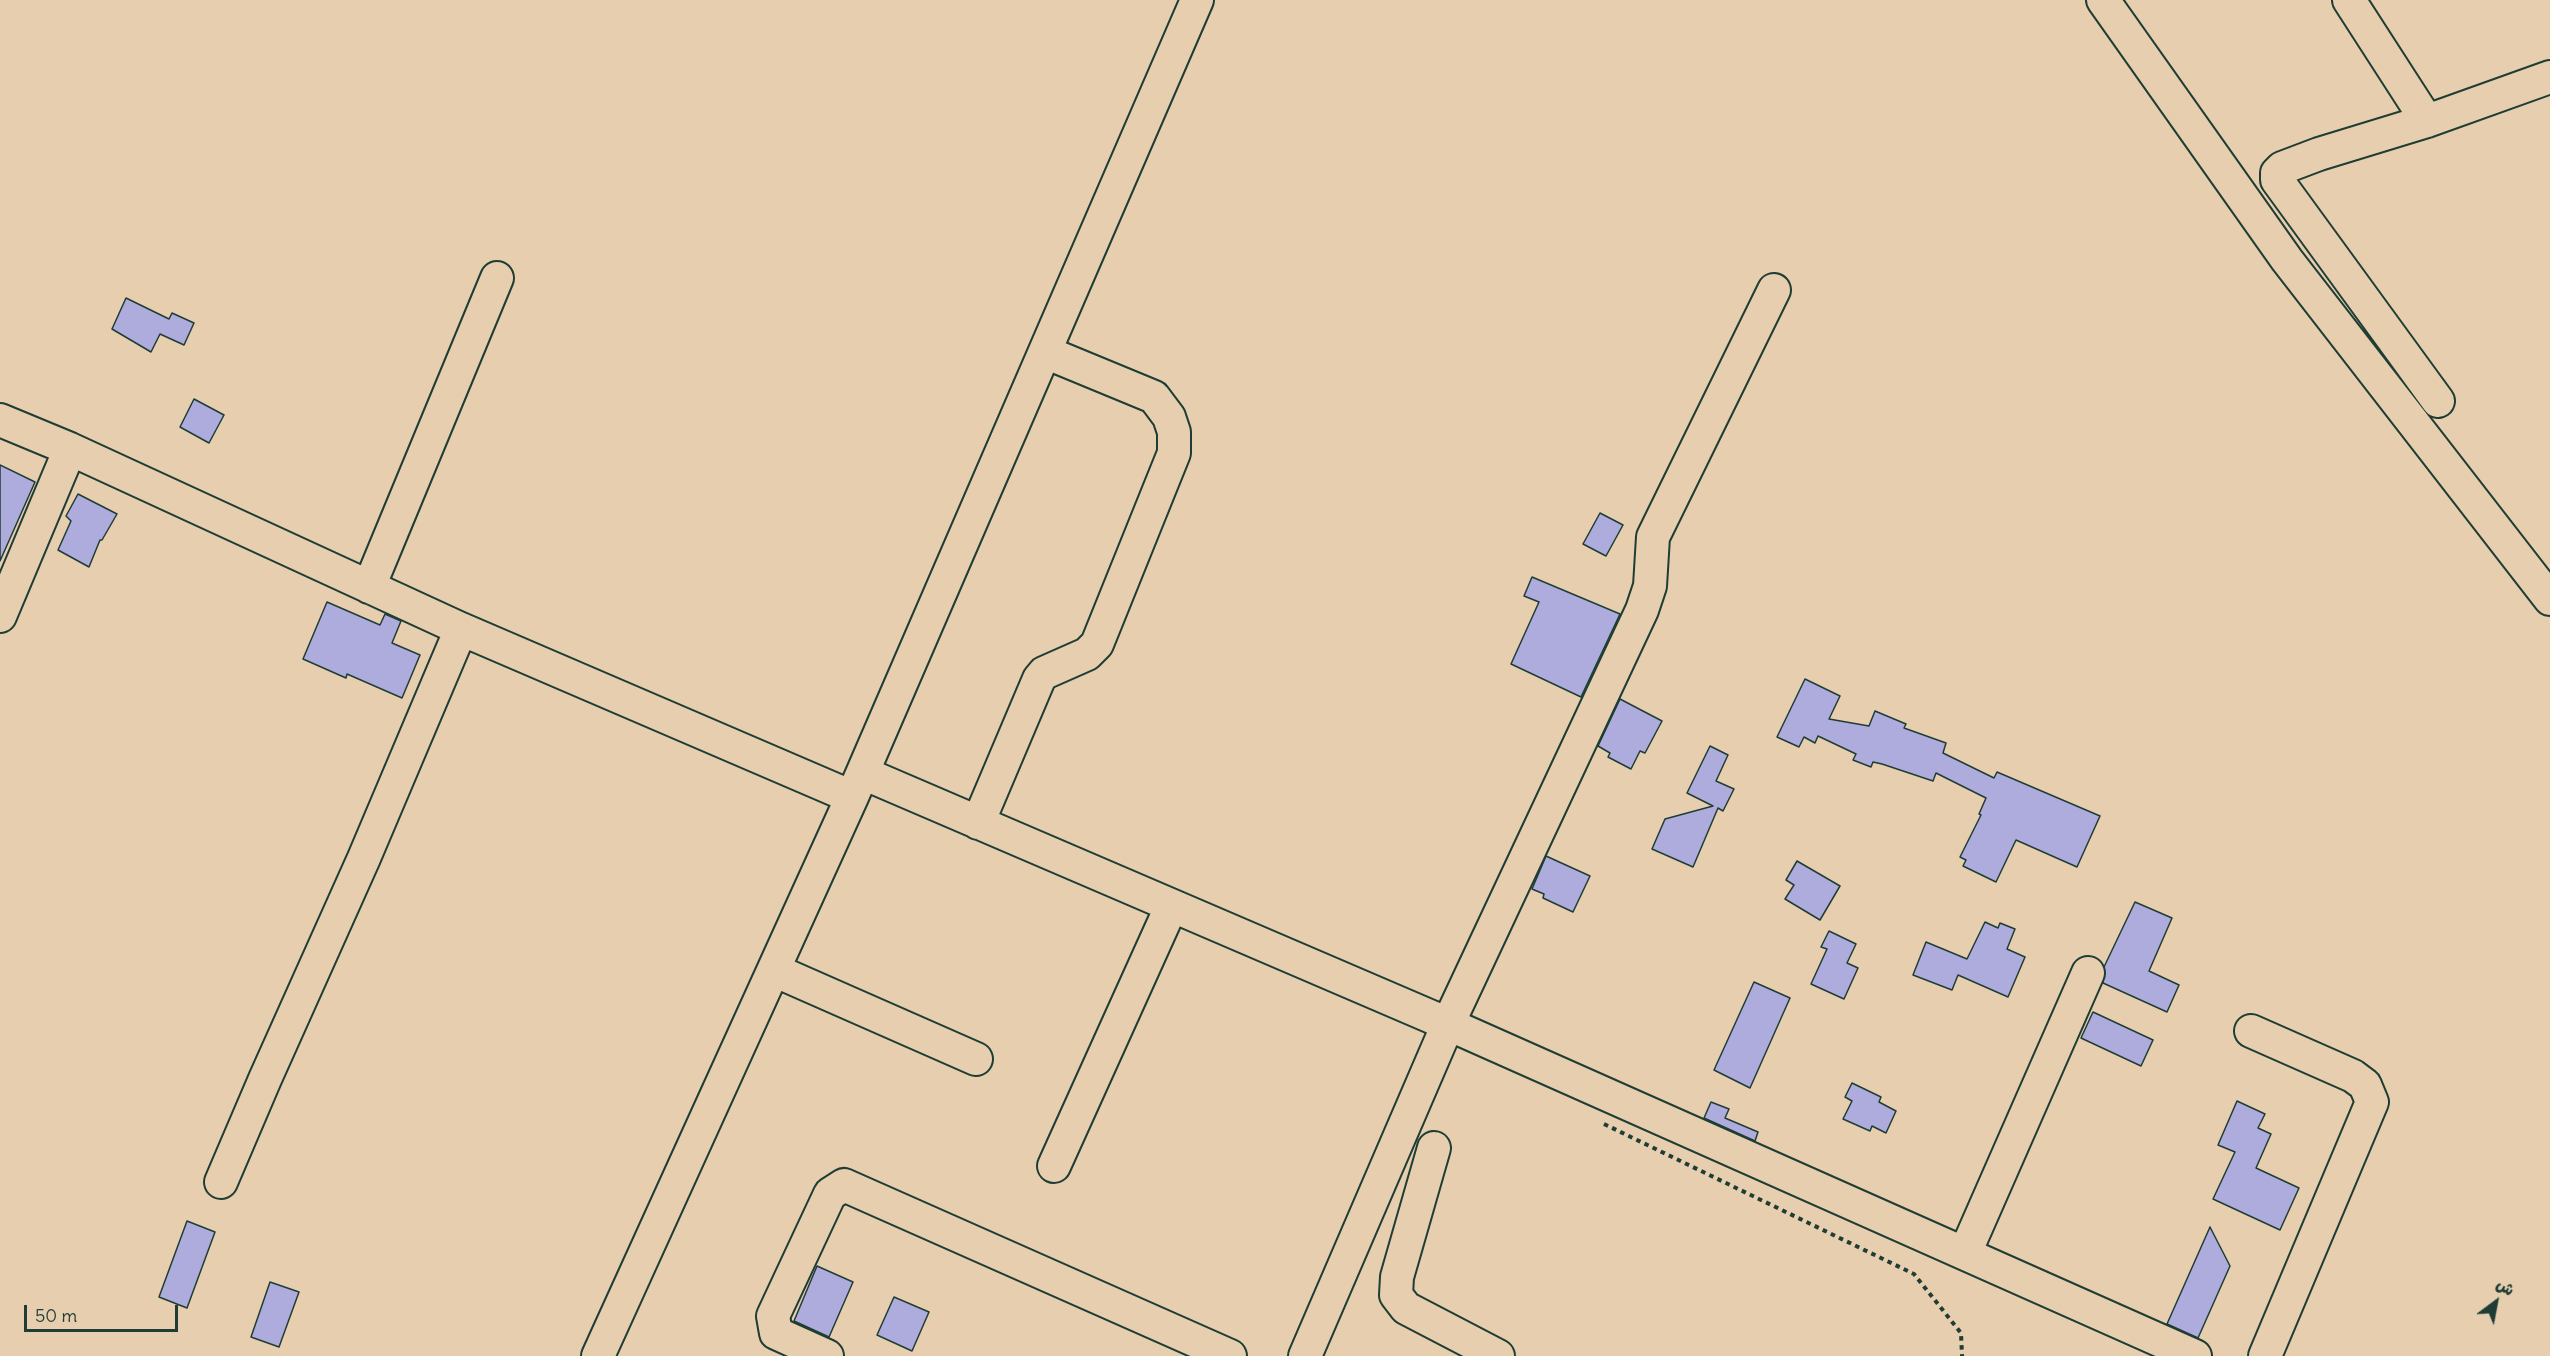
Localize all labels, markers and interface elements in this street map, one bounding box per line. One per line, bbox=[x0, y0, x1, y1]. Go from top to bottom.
north arrow bbox=[2466, 1272, 2526, 1332]
text: ش bbox=[2493, 1274, 2518, 1300]
scale bar bbox=[27, 1293, 182, 1331]
text: 50 m bbox=[35, 1304, 77, 1327]

